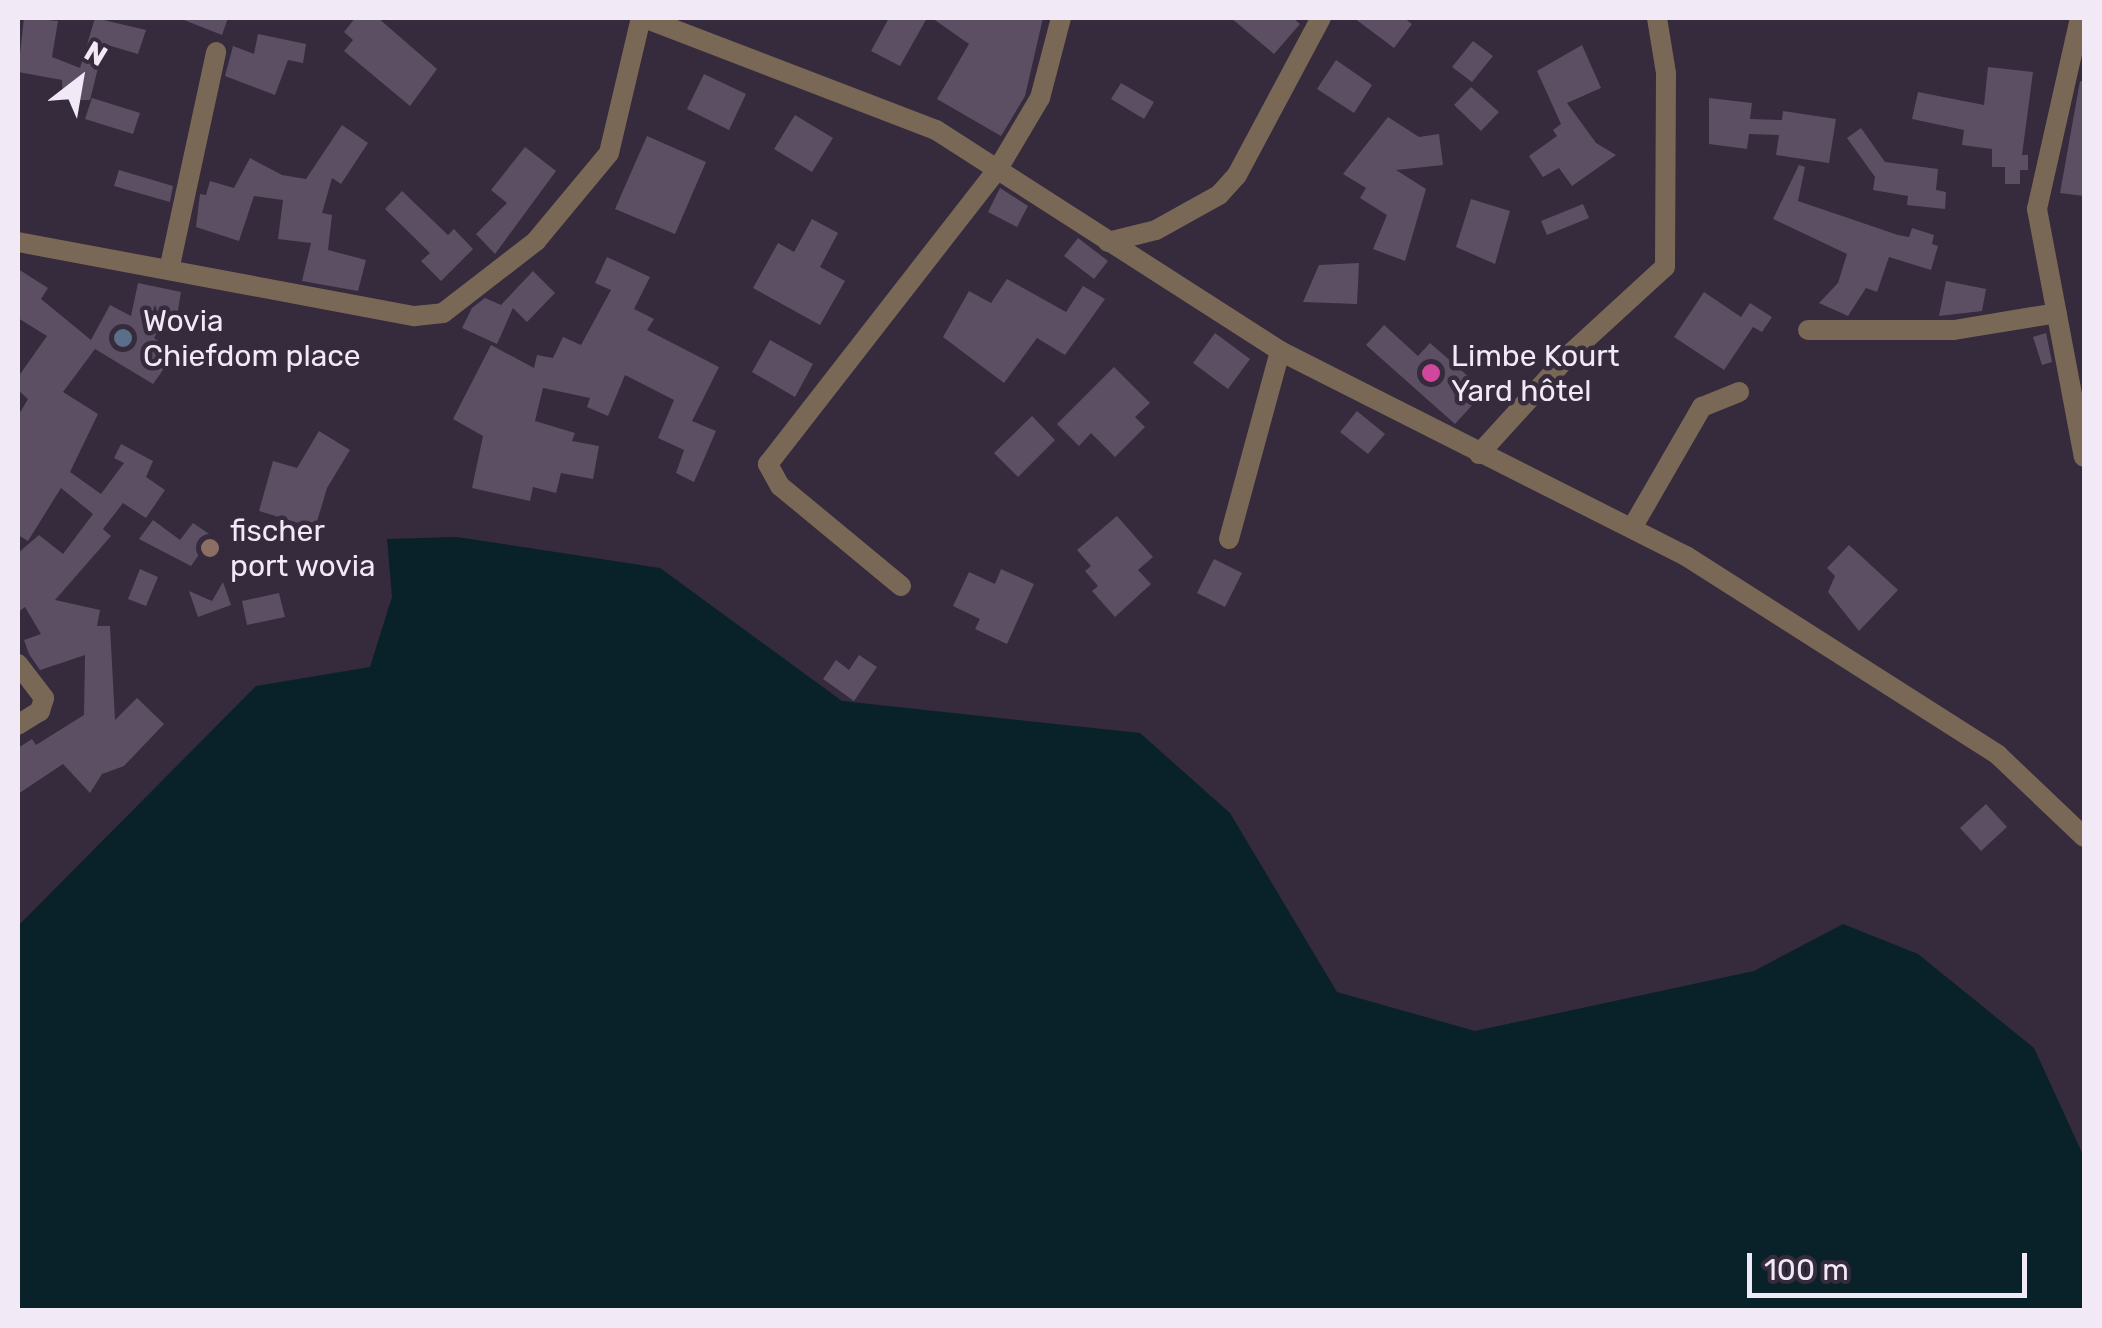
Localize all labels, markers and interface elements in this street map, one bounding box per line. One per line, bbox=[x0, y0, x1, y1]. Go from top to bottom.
north arrow bbox=[30, 30, 130, 130]
text: N bbox=[79, 35, 113, 73]
place label: Wovia Chiefdom place bbox=[143, 303, 361, 374]
marker: Wovia Chiefdom place bbox=[112, 327, 134, 349]
place label: Limbe Kourt Yard hôtel bbox=[1451, 338, 1619, 408]
marker: Limbe Kourt Yard hôtel bbox=[1420, 362, 1442, 384]
place label: fischer port wovia bbox=[230, 513, 376, 584]
marker: fischer port wovia bbox=[199, 537, 221, 559]
scale bar bbox=[1752, 1233, 2032, 1295]
text: 100 m bbox=[1764, 1252, 1849, 1288]

